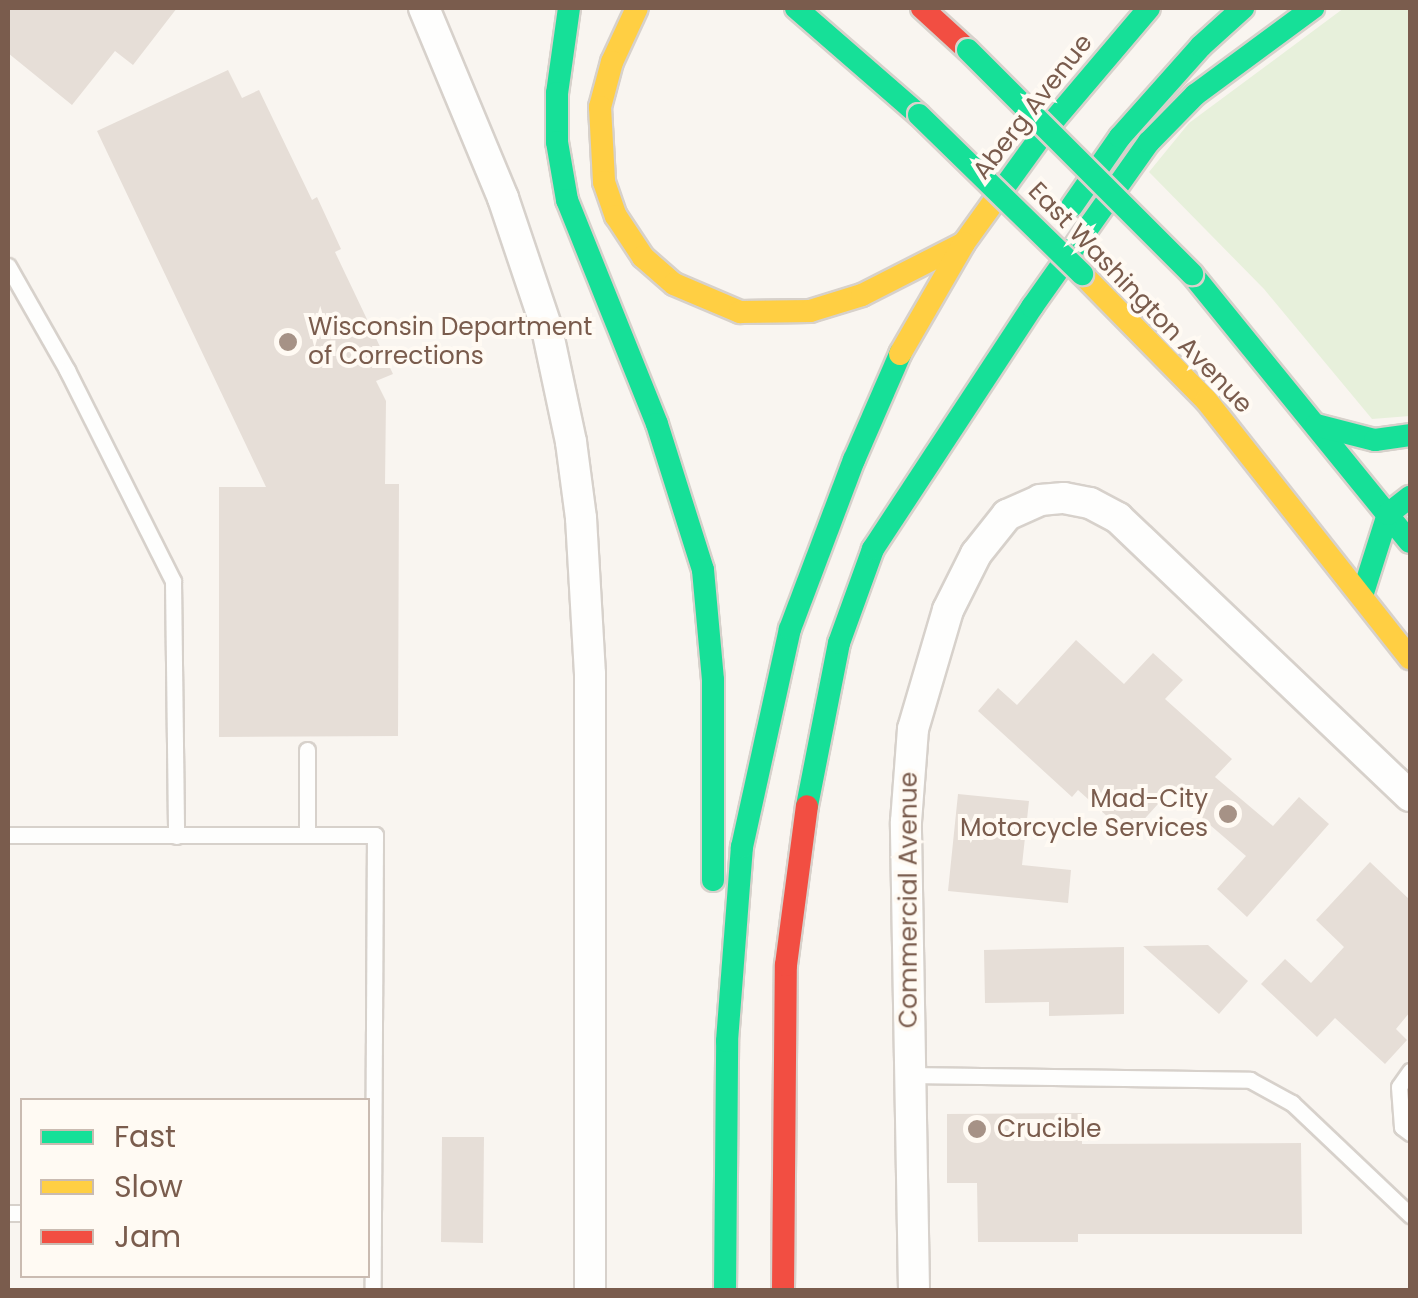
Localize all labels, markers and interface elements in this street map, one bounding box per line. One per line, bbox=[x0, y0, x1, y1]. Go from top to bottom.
street label: Aberg Avenue bbox=[967, 28, 1099, 186]
street label: East Washington Avenue bbox=[1022, 176, 1258, 420]
place label: Wisconsin Department of Corrections bbox=[308, 313, 592, 372]
marker: Wisconsin Department of Corrections bbox=[277, 331, 299, 353]
street label: Commercial Avenue bbox=[894, 772, 924, 1028]
place label: Mad-City Motorcycle Services bbox=[960, 785, 1208, 844]
marker: Mad-City Motorcycle Services bbox=[1217, 803, 1239, 825]
legend bbox=[20, 1098, 370, 1278]
place label: Crucible bbox=[997, 1114, 1101, 1144]
text: Fast bbox=[114, 1115, 176, 1158]
marker: Crucible bbox=[966, 1118, 988, 1140]
text: Slow bbox=[114, 1165, 183, 1208]
text: Jam bbox=[114, 1215, 181, 1258]

